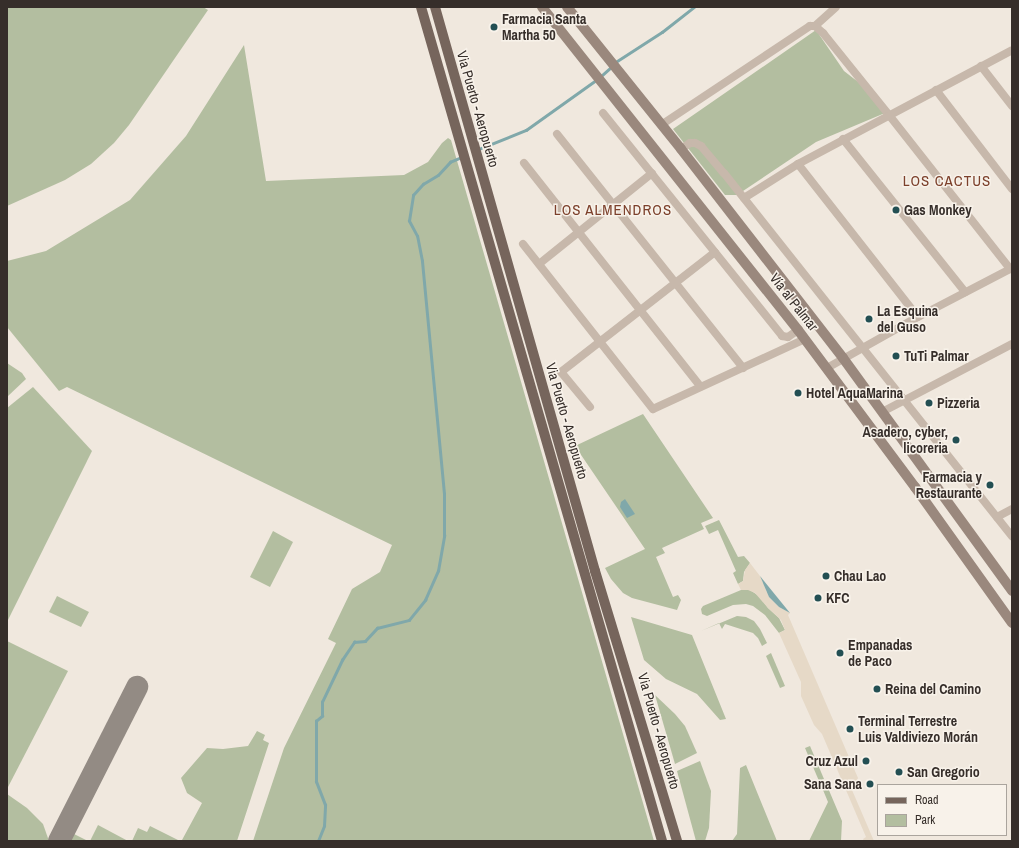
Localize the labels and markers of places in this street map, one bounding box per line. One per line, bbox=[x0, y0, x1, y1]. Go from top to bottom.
place label: Farmacia Santa Martha 50 bbox=[502, 11, 586, 44]
marker: Farmacia Santa Martha 50 bbox=[489, 22, 499, 32]
place label: Gas Monkey bbox=[904, 202, 972, 218]
marker: Gas Monkey bbox=[891, 205, 901, 215]
place label: La Esquina del Guso bbox=[877, 303, 938, 336]
marker: La Esquina del Guso bbox=[864, 314, 874, 324]
place label: TuTi Palmar bbox=[904, 348, 969, 364]
marker: TuTi Palmar bbox=[891, 351, 901, 361]
place label: Hotel AquaMarina bbox=[806, 385, 904, 401]
marker: Hotel AquaMarina bbox=[793, 388, 803, 398]
place label: Pizzeria bbox=[937, 395, 980, 411]
marker: Pizzeria bbox=[924, 398, 934, 408]
place label: Asadero, cyber, licoreria bbox=[862, 424, 948, 456]
marker: Asadero, cyber, licoreria bbox=[951, 435, 961, 445]
place label: Farmacia y Restaurante bbox=[916, 469, 982, 502]
marker: Farmacia y Restaurante bbox=[985, 480, 995, 490]
place label: Chau Lao bbox=[834, 568, 886, 584]
marker: Chau Lao bbox=[821, 571, 831, 581]
place label: KFC bbox=[826, 590, 850, 606]
marker: KFC bbox=[813, 593, 823, 603]
place label: Empanadas de Paco bbox=[848, 637, 912, 670]
marker: Empanadas de Paco bbox=[835, 648, 845, 658]
place label: Reina del Camino bbox=[885, 681, 981, 697]
marker: Reina del Camino bbox=[872, 684, 882, 694]
place label: Terminal Terrestre Luis Valdiviezo Morán bbox=[858, 713, 978, 746]
marker: Terminal Terrestre Luis Valdiviezo Morán bbox=[845, 724, 855, 734]
place label: Cruz Azul bbox=[805, 753, 858, 769]
marker: Cruz Azul bbox=[861, 756, 871, 766]
place label: San Gregorio bbox=[907, 764, 980, 780]
marker: San Gregorio bbox=[894, 767, 904, 777]
place label: Sana Sana bbox=[804, 776, 862, 792]
marker: Sana Sana bbox=[865, 779, 875, 789]

